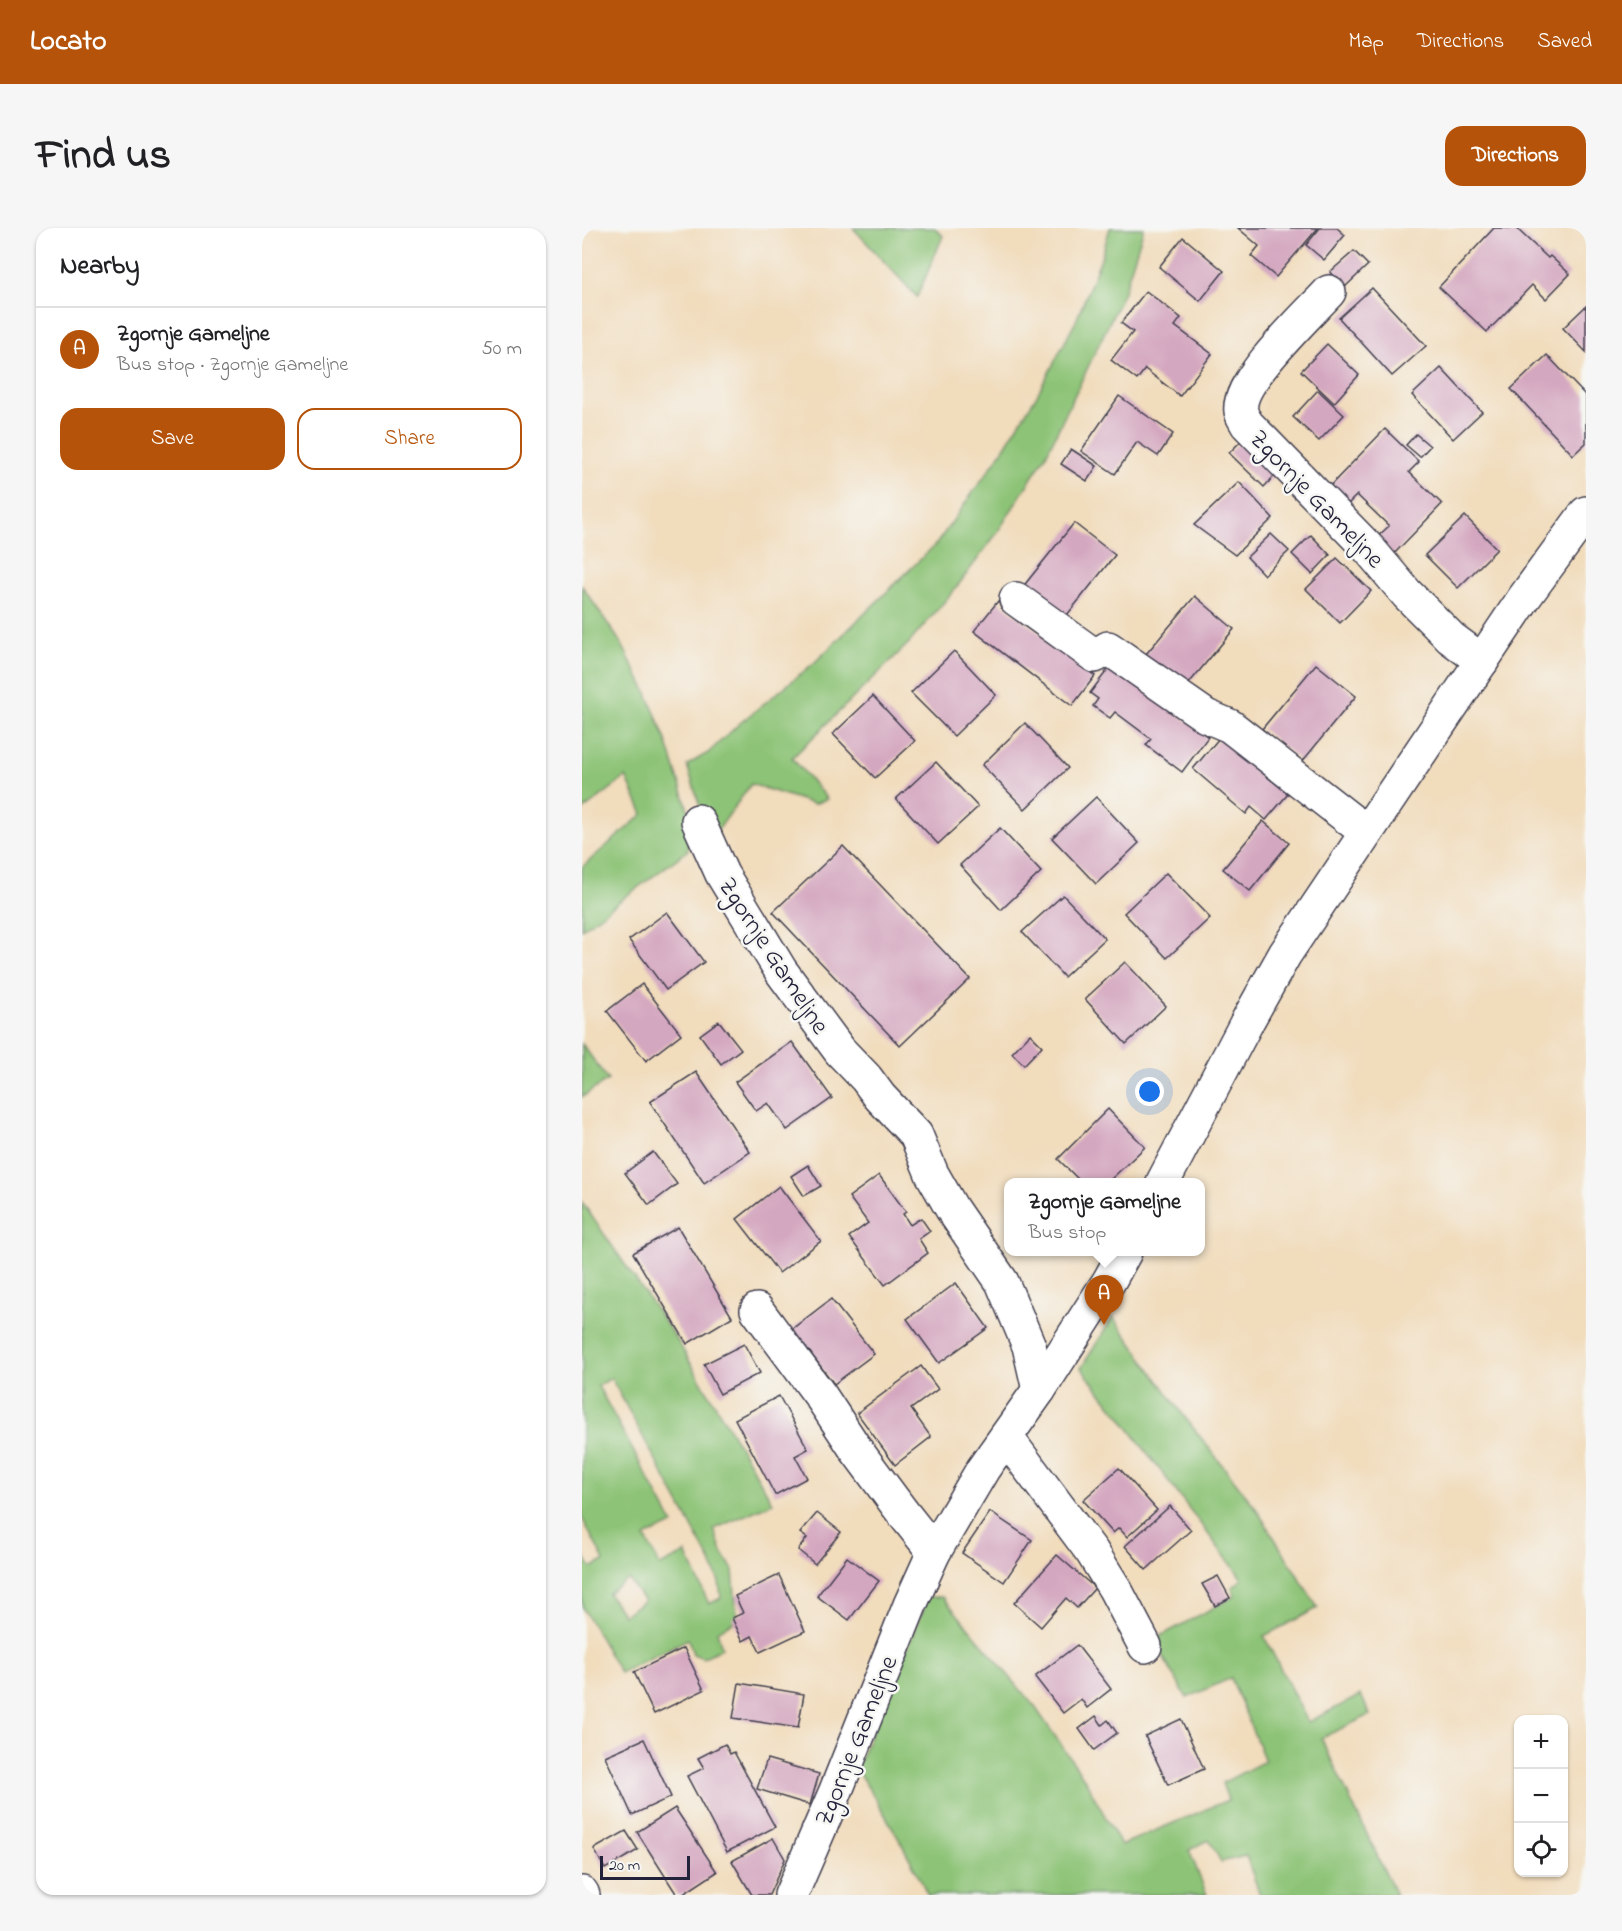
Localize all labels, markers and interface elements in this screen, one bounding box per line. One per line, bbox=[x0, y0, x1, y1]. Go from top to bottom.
text: Locato bbox=[30, 22, 106, 63]
text: Map bbox=[1348, 27, 1384, 57]
text: Directions bbox=[1417, 27, 1504, 57]
text: Saved bbox=[1537, 27, 1592, 57]
text: Find us bbox=[36, 126, 171, 187]
button: Directions bbox=[1445, 126, 1586, 186]
text: Nearby bbox=[60, 248, 139, 286]
text: Zgornje Gameljne bbox=[117, 319, 270, 351]
text: A bbox=[73, 335, 86, 364]
text: 50 m bbox=[481, 335, 522, 364]
text: Bus stop · Zgornje Gameljne bbox=[117, 351, 348, 380]
button: Save bbox=[60, 408, 285, 470]
button: Share bbox=[297, 408, 522, 470]
street label: Zgornje Gameljne bbox=[1240, 422, 1392, 578]
street label: Zgornje Gameljne bbox=[707, 871, 838, 1043]
your location bbox=[1135, 1077, 1164, 1106]
popup bbox=[1004, 1178, 1205, 1256]
text: Zgornje Gameljne bbox=[1028, 1187, 1181, 1219]
text: Bus stop bbox=[1028, 1219, 1106, 1248]
pin: A bbox=[1084, 1276, 1124, 1325]
street label: Zgornje Gameljne bbox=[806, 1650, 909, 1832]
map controls bbox=[1514, 1715, 1568, 1877]
button: + bbox=[1514, 1715, 1568, 1769]
button: − bbox=[1514, 1769, 1568, 1823]
button: locate bbox=[1514, 1823, 1568, 1877]
scale bar bbox=[600, 1853, 690, 1880]
text: 20 m bbox=[609, 1854, 640, 1878]

